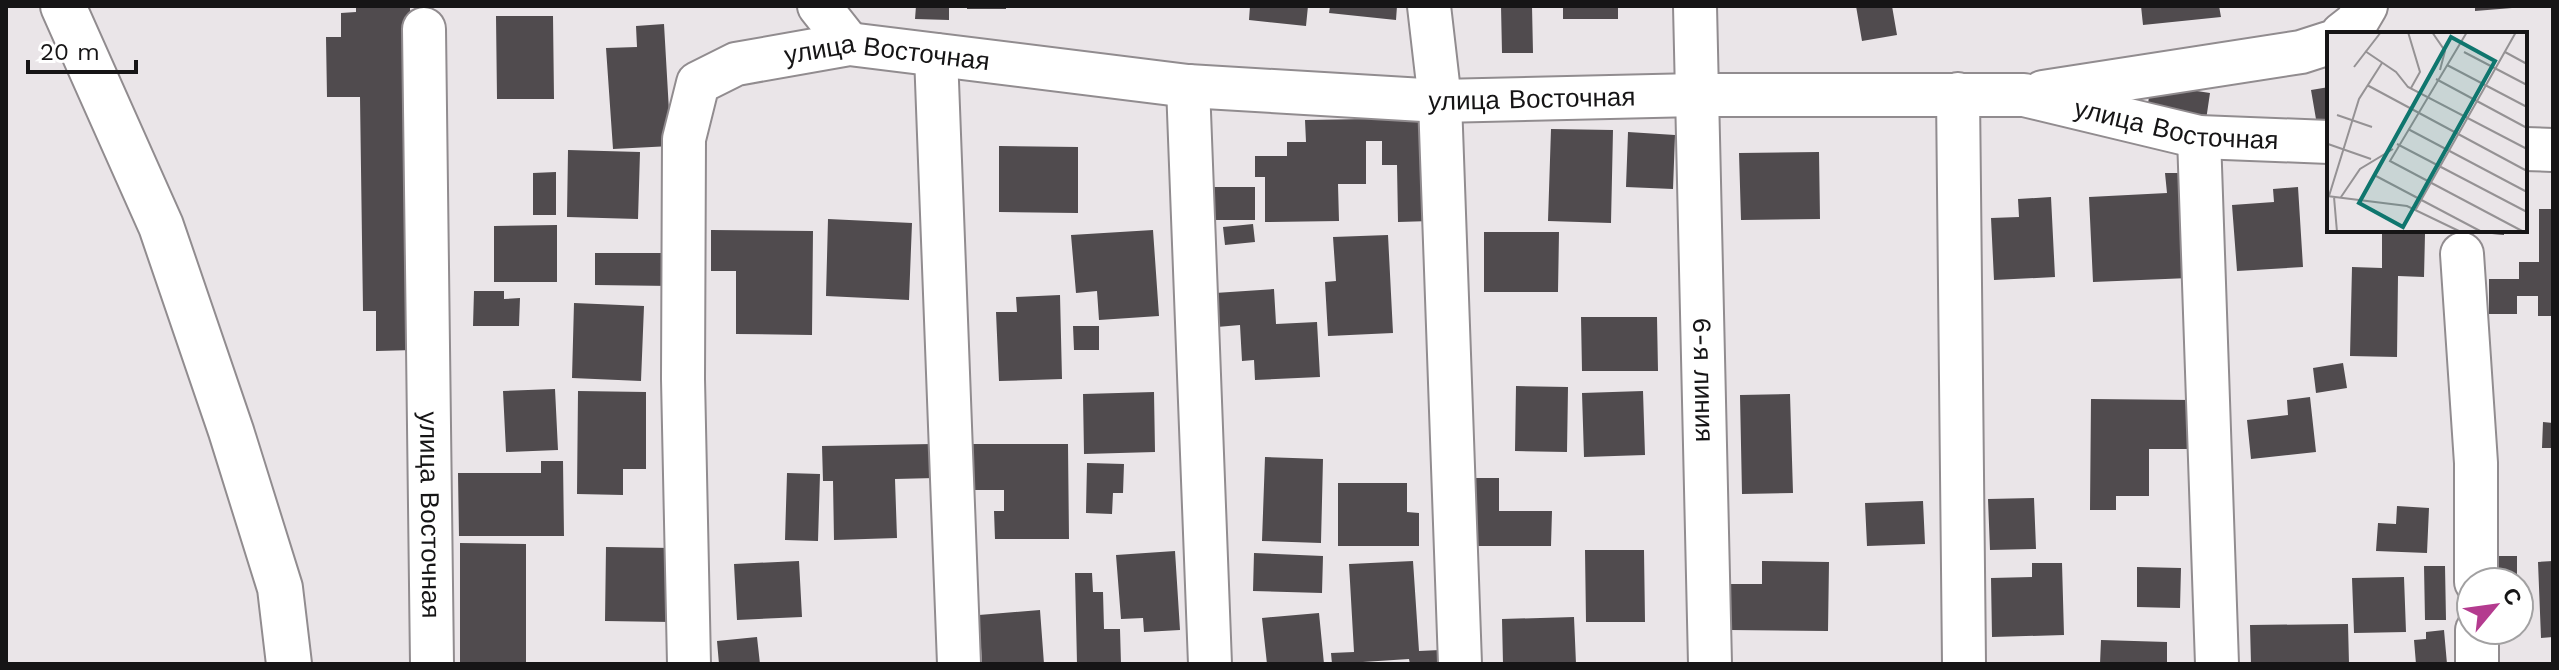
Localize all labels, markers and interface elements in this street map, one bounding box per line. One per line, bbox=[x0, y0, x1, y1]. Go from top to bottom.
scale bar bbox=[28, 24, 136, 74]
street label: улица Восточная bbox=[782, 28, 991, 76]
inset map bbox=[2327, 32, 2527, 232]
text: 20 m bbox=[40, 38, 100, 66]
street label: улица Восточная bbox=[1427, 81, 1636, 116]
street label: улица Восточная bbox=[2071, 93, 2279, 155]
street label: 6-я линия bbox=[1687, 317, 1720, 443]
street label: улица Восточная bbox=[414, 411, 446, 619]
north arrow bbox=[2455, 566, 2535, 646]
text: С bbox=[2497, 584, 2527, 610]

